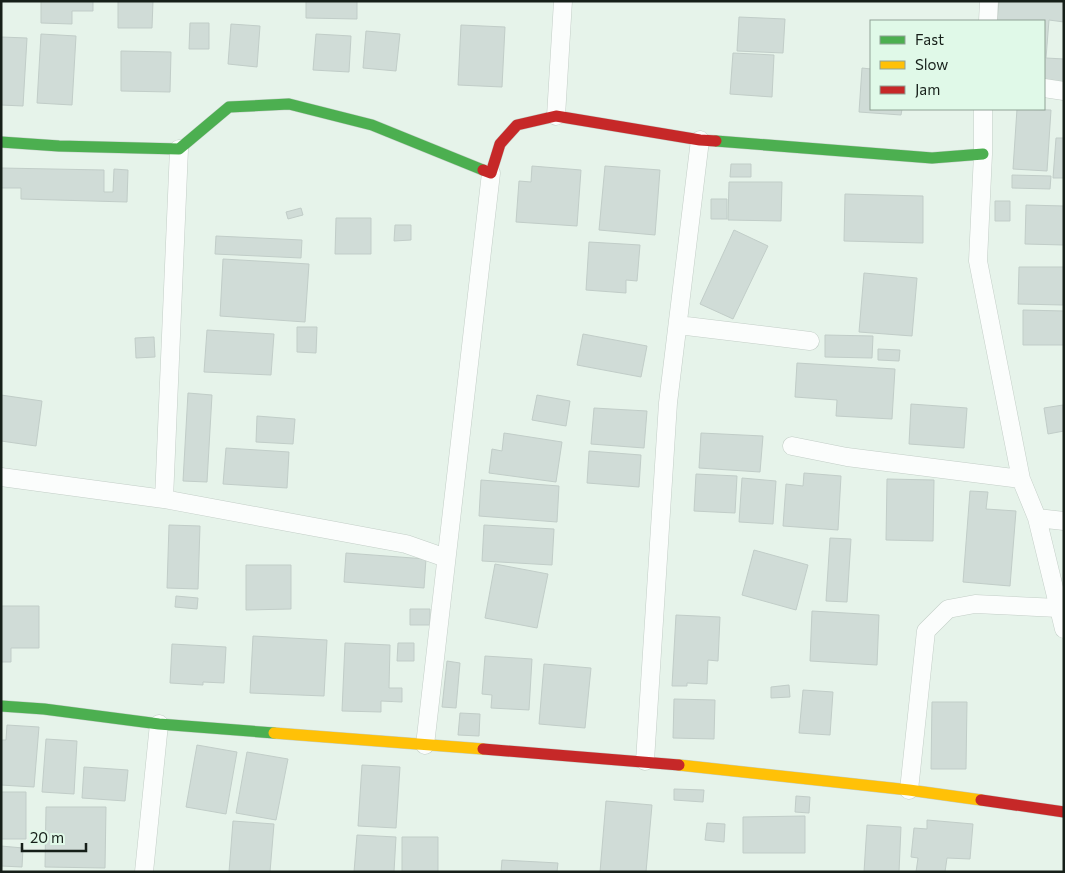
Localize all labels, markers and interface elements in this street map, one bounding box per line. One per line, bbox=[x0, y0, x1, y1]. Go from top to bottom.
legend bbox=[870, 20, 1045, 110]
text: Fast bbox=[915, 30, 944, 48]
text: Slow bbox=[915, 55, 948, 73]
text: Jam bbox=[915, 80, 940, 98]
scale bar bbox=[22, 820, 86, 852]
text: 20 m bbox=[30, 828, 64, 846]

